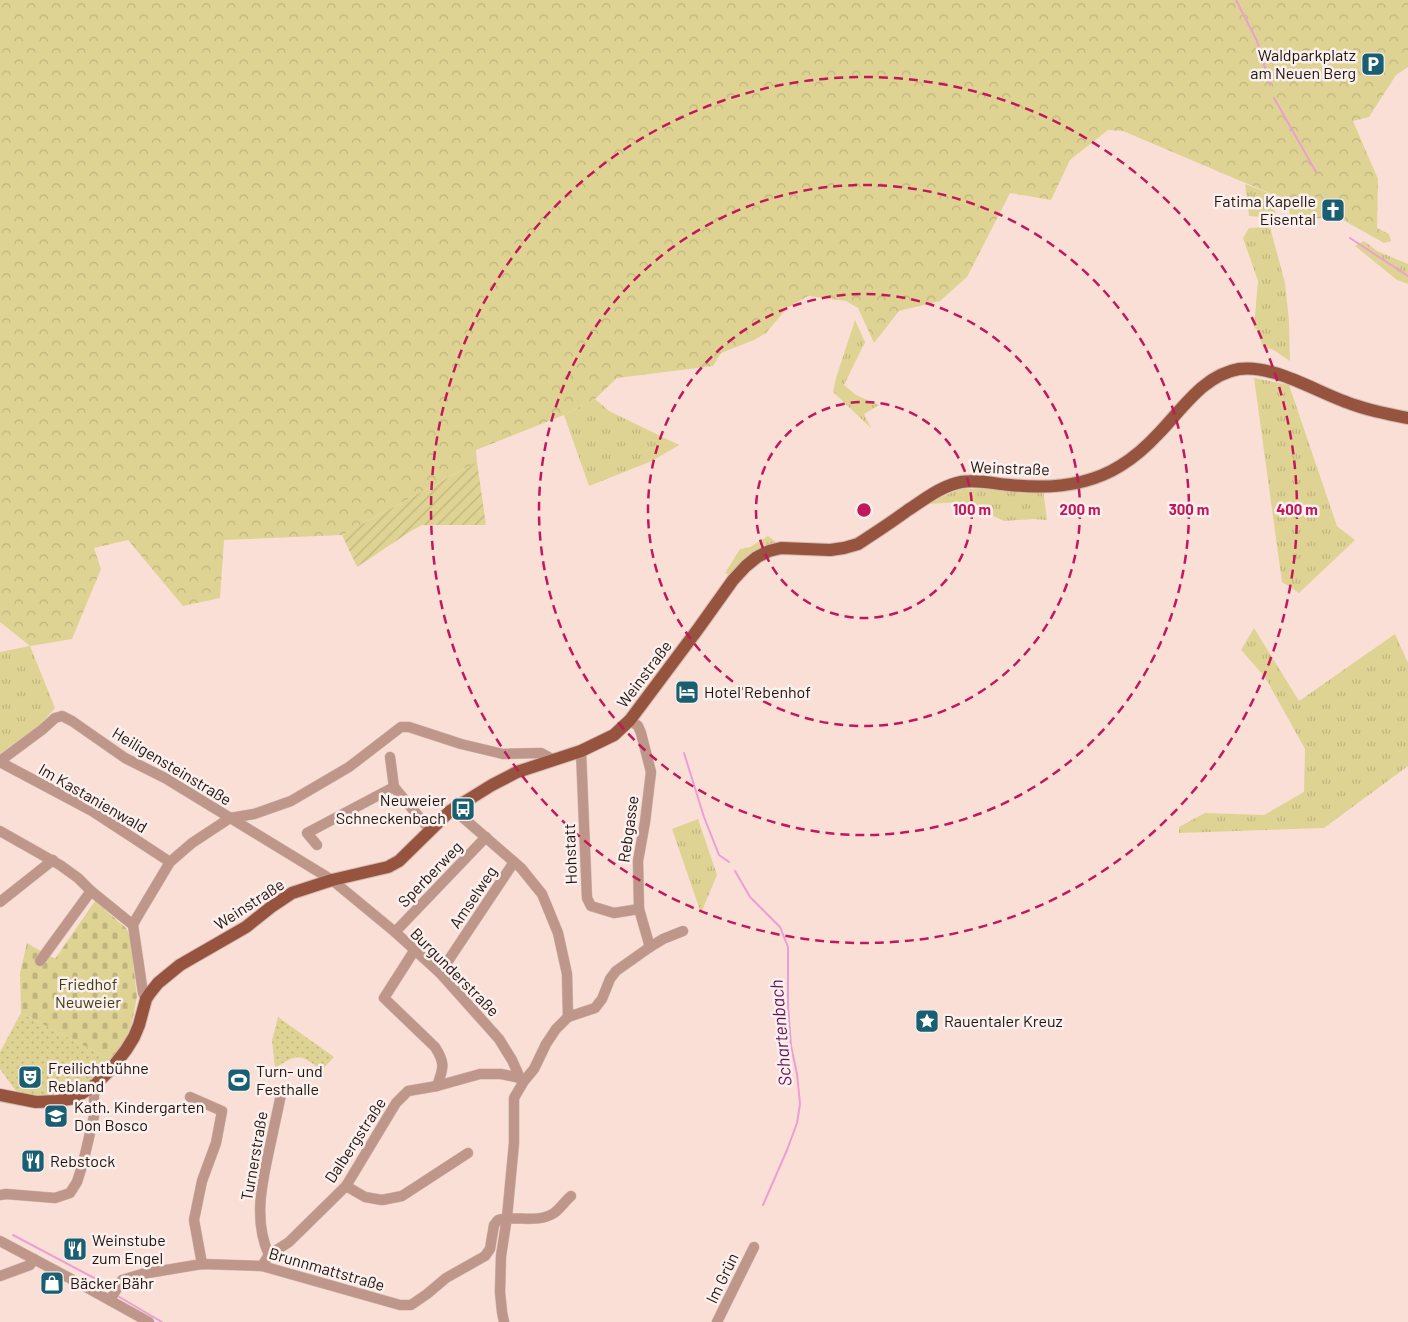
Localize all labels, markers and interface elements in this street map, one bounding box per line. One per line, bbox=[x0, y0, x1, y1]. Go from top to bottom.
place label: Waldparkplatz am Neuen Berg bbox=[1250, 45, 1356, 82]
parking icon: Waldparkplatz am Neuen Berg bbox=[1360, 51, 1386, 77]
place label: Fatima Kapelle Eisental bbox=[1214, 191, 1316, 228]
church icon: Fatima Kapelle Eisental bbox=[1320, 197, 1346, 223]
street label: Weinstraße bbox=[970, 457, 1050, 478]
text: 100 m bbox=[953, 500, 991, 518]
text: 200 m bbox=[1059, 500, 1101, 518]
text: 300 m bbox=[1169, 500, 1209, 518]
text: 400 m bbox=[1276, 500, 1318, 518]
centre of rings bbox=[855, 501, 873, 519]
street label: Weinstraße bbox=[612, 636, 675, 711]
hotel icon: Hotel Rebenhof bbox=[674, 679, 700, 705]
place label: Hotel Rebenhof bbox=[704, 682, 811, 701]
street label: Heiligensteinstraße bbox=[109, 722, 235, 809]
street label: Im Kastanienwald bbox=[36, 759, 151, 836]
place label: Neuweier Schneckenbach bbox=[336, 790, 446, 827]
street label: Rebgasse bbox=[613, 794, 642, 864]
bus stop icon: Neuweier Schneckenbach bbox=[450, 796, 476, 822]
street label: Hohstatt bbox=[559, 823, 580, 885]
street label: Sperberweg bbox=[394, 837, 466, 911]
street label: Amselweg bbox=[445, 862, 500, 932]
street label: Weinstraße bbox=[210, 874, 287, 933]
street label: Burgunderstraße bbox=[407, 923, 504, 1020]
park label: Friedhof Neuweier bbox=[55, 974, 121, 1011]
water label: Schartenbach bbox=[764, 979, 796, 1087]
place icon: Rauentaler Kreuz bbox=[914, 1008, 940, 1034]
place label: Rauentaler Kreuz bbox=[944, 1011, 1063, 1030]
place label: Freilichtbühne Rebland bbox=[48, 1058, 149, 1095]
place label: Turn- und Festhalle bbox=[256, 1061, 323, 1098]
theatre icon: Freilichtbühne Rebland bbox=[17, 1064, 43, 1090]
sports icon: Turn- und Festhalle bbox=[226, 1067, 252, 1093]
street label: Dalbergstraße bbox=[320, 1094, 389, 1186]
place label: Kath. Kindergarten Don Bosco bbox=[74, 1097, 204, 1134]
school or university icon: Kath. Kindergarten Don Bosco bbox=[43, 1103, 69, 1129]
street label: Turnerstraße bbox=[236, 1110, 271, 1202]
restaurant icon: Rebstock bbox=[20, 1148, 46, 1174]
place label: Rebstock bbox=[50, 1151, 115, 1170]
place label: Weinstube zum Engel bbox=[92, 1230, 166, 1267]
restaurant icon: Weinstube zum Engel bbox=[62, 1236, 88, 1262]
street label: Brunnmattstraße bbox=[267, 1243, 387, 1294]
street label: Im Grün bbox=[701, 1250, 742, 1306]
shop icon: Bäcker Bähr bbox=[39, 1270, 65, 1296]
place label: Bäcker Bähr bbox=[70, 1273, 154, 1292]

